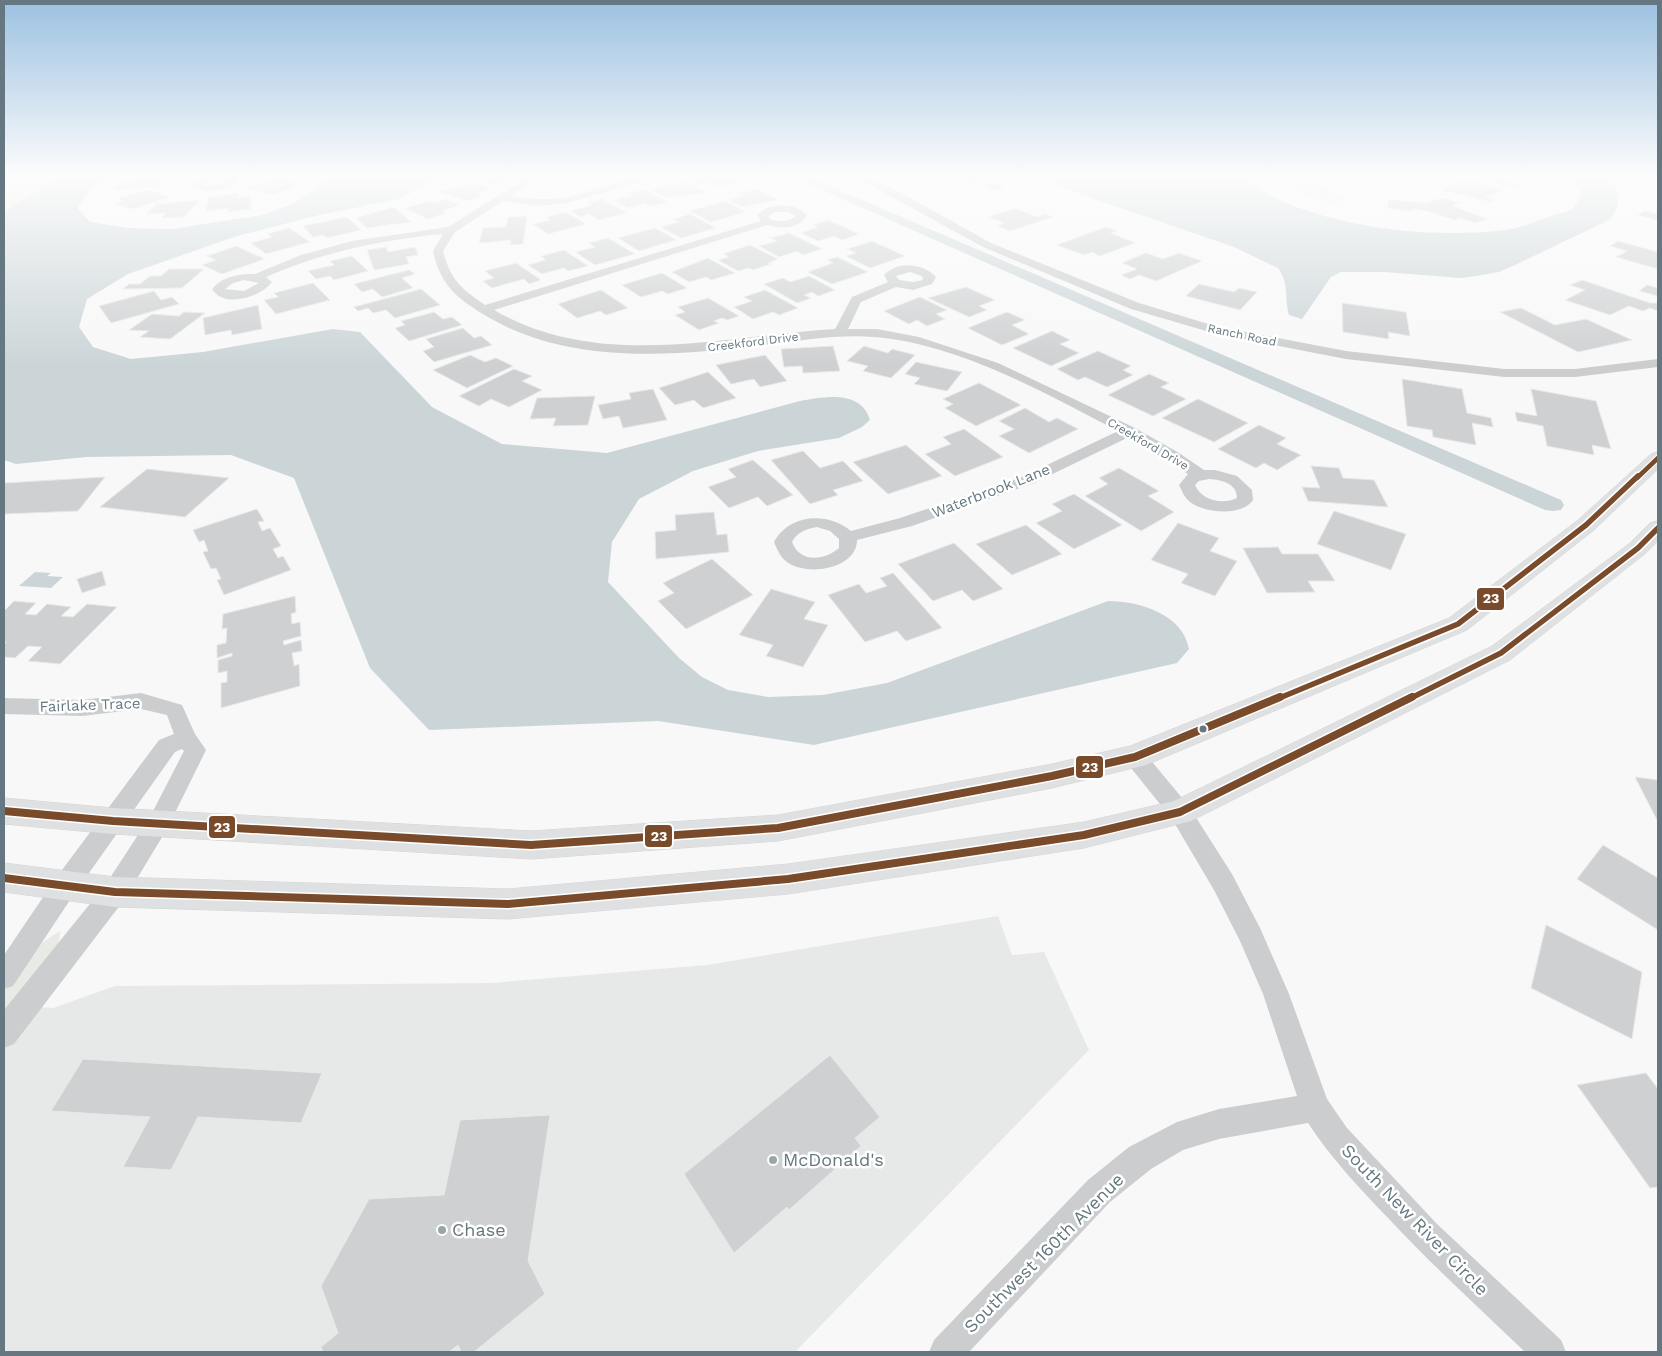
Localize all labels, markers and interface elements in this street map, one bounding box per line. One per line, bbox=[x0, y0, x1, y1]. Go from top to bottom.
street label: Ranch Road bbox=[1206, 321, 1278, 349]
street label: Creekford Drive bbox=[707, 329, 799, 355]
street label: Creekford Drive bbox=[1105, 415, 1191, 473]
street label: Waterbrook Lane bbox=[929, 460, 1053, 522]
line badge: 23 bbox=[1476, 587, 1505, 611]
text: 23 bbox=[1483, 590, 1499, 606]
street label: Fairlake Trace bbox=[39, 694, 141, 716]
unlabelled marker bbox=[1198, 724, 1208, 734]
line badge: 23 bbox=[1075, 755, 1104, 779]
text: 23 bbox=[1082, 759, 1098, 775]
line badge: 23 bbox=[208, 815, 236, 839]
text: 23 bbox=[214, 819, 230, 835]
line badge: 23 bbox=[644, 824, 673, 848]
text: 23 bbox=[651, 828, 667, 844]
street label: South New River Circle bbox=[1338, 1140, 1493, 1300]
place label: McDonald's bbox=[783, 1149, 884, 1170]
marker: McDonald's bbox=[767, 1154, 779, 1166]
street label: Southwest 160th Avenue bbox=[960, 1169, 1128, 1337]
place label: Chase bbox=[452, 1219, 506, 1240]
marker: Chase bbox=[436, 1224, 448, 1236]

